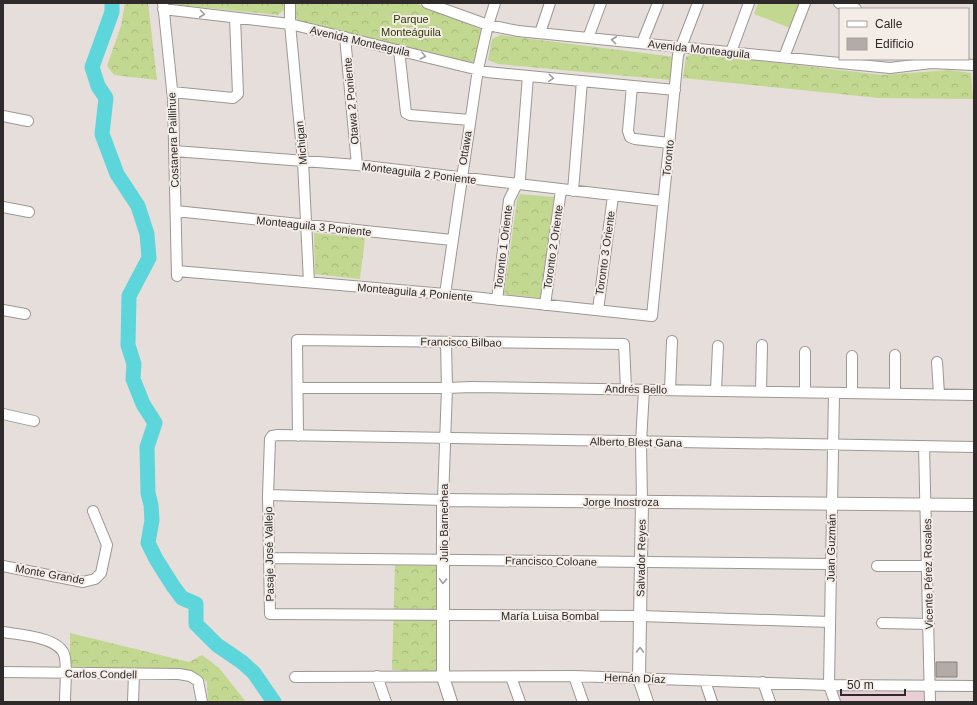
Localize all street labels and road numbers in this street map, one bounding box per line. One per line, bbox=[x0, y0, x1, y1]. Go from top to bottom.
street label: Avenida Monteaguila bbox=[309, 24, 412, 59]
street label: Avenida Monteaguila bbox=[647, 38, 751, 60]
street label: Otawa 2 Poniente bbox=[341, 57, 361, 145]
street label: Costanera Paillihue bbox=[165, 92, 181, 188]
street label: Michigan bbox=[293, 121, 309, 165]
street label: Ottawa bbox=[456, 129, 474, 166]
street label: Toronto bbox=[660, 139, 676, 177]
street label: Monteaguila 2 Poniente bbox=[361, 160, 477, 186]
street label: Toronto 1 Oriente bbox=[492, 204, 514, 290]
street label: Toronto 2 Oriente bbox=[541, 204, 565, 290]
street label: Toronto 3 Oriente bbox=[593, 210, 617, 296]
street label: Monteaguila 3 Poniente bbox=[256, 214, 372, 238]
street label: Monteaguila 4 Poniente bbox=[357, 281, 473, 303]
street label: Francisco Bilbao bbox=[420, 335, 502, 349]
street label: Andrés Bello bbox=[605, 382, 667, 396]
street label: Alberto Blest Gana bbox=[590, 435, 683, 449]
street label: Julio Barnechea bbox=[438, 483, 450, 562]
street label: Jorge Inostroza bbox=[583, 496, 660, 508]
street label: Pasaje José Vallejo bbox=[262, 506, 276, 602]
street label: Juan Guzmán bbox=[824, 514, 838, 582]
street label: Vicente Pérez Rosales bbox=[921, 518, 935, 630]
street label: Salvador Reyes bbox=[634, 519, 648, 597]
street label: Francisco Coloane bbox=[505, 554, 597, 568]
street label: Monte Grande bbox=[14, 562, 86, 586]
street label: María Luisa Bombal bbox=[501, 610, 599, 622]
street label: Carlos Condell bbox=[65, 667, 137, 681]
street label: Hernán Díaz bbox=[604, 671, 666, 685]

